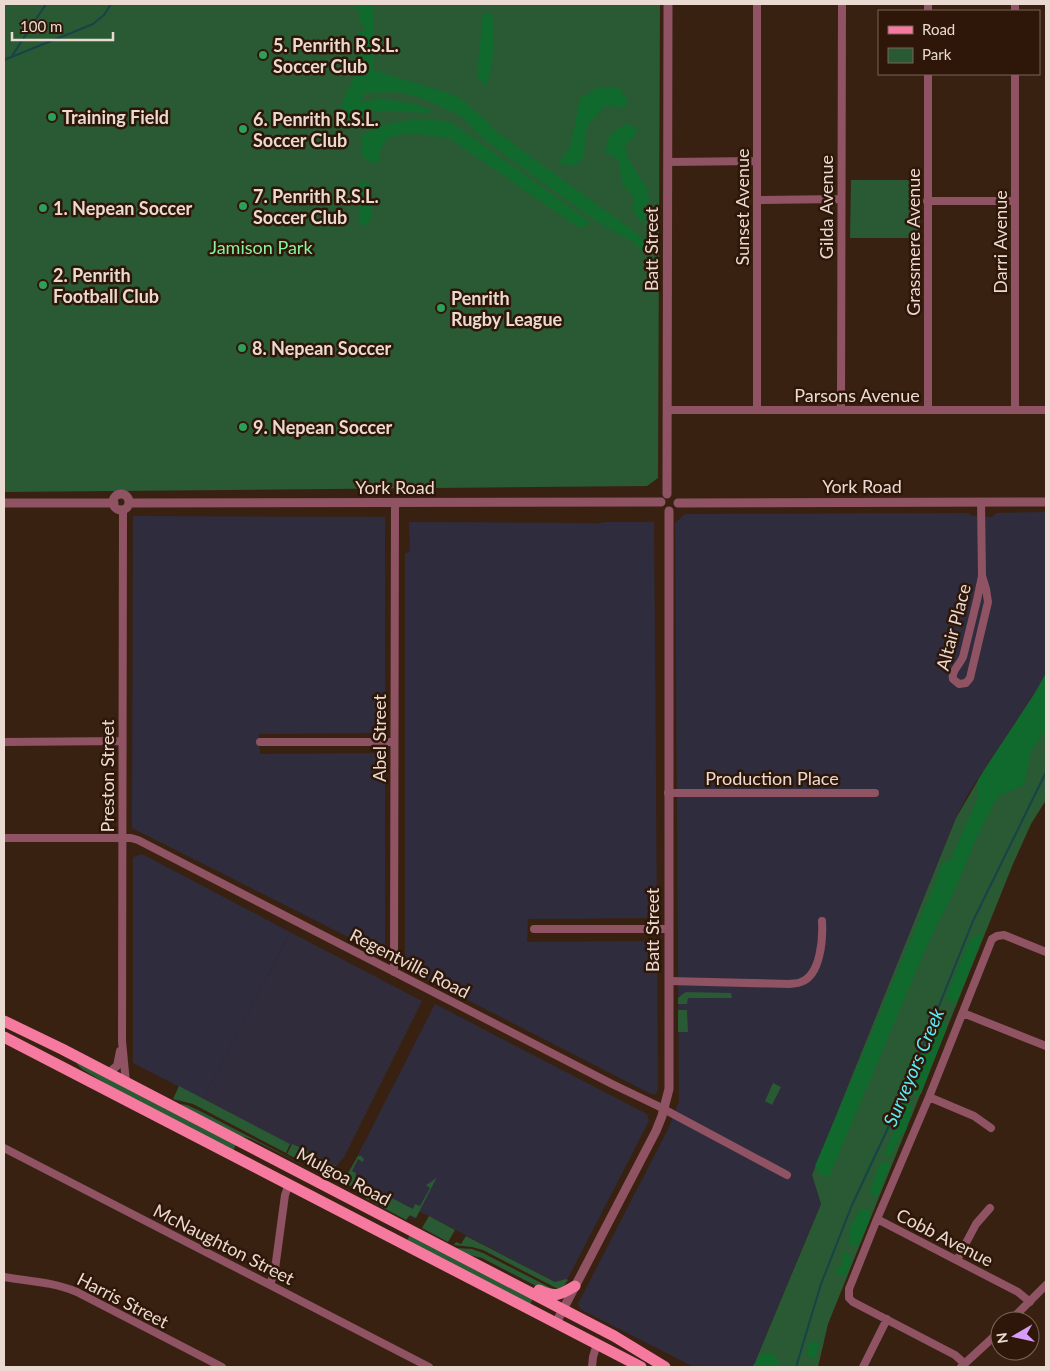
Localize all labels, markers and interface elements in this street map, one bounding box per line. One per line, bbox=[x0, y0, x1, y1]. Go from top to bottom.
scale bar bbox=[12, 10, 114, 42]
legend bbox=[878, 10, 1040, 75]
text: 100 m bbox=[20, 17, 62, 35]
text: Road bbox=[922, 20, 955, 38]
place label: 5. Penrith R.S.L. Soccer Club bbox=[273, 34, 399, 77]
text: Park bbox=[922, 45, 952, 63]
marker: 5. Penrith R.S.L. Soccer Club bbox=[257, 49, 269, 61]
place label: Training Field bbox=[62, 106, 169, 128]
place label: 6. Penrith R.S.L. Soccer Club bbox=[253, 108, 379, 151]
marker: Training Field bbox=[46, 111, 58, 123]
marker: 6. Penrith R.S.L. Soccer Club bbox=[237, 123, 249, 135]
street label: Sunset Avenue bbox=[731, 149, 753, 265]
street label: Gilda Avenue bbox=[815, 155, 837, 259]
street label: Grassmere Avenue bbox=[902, 168, 924, 316]
place label: 7. Penrith R.S.L. Soccer Club bbox=[253, 185, 379, 228]
street label: Darri Avenue bbox=[989, 190, 1011, 294]
place label: 1. Nepean Soccer bbox=[53, 197, 193, 219]
marker: 7. Penrith R.S.L. Soccer Club bbox=[237, 200, 249, 212]
marker: 1. Nepean Soccer bbox=[37, 202, 49, 214]
street label: Batt Street bbox=[640, 206, 662, 291]
park label: Jamison Park bbox=[209, 236, 313, 258]
place label: 2. Penrith Football Club bbox=[53, 264, 159, 307]
marker: 2. Penrith Football Club bbox=[37, 279, 49, 291]
place label: Penrith Rugby League bbox=[451, 287, 563, 330]
marker: Penrith Rugby League bbox=[435, 302, 447, 314]
place label: 8. Nepean Soccer bbox=[252, 337, 392, 359]
marker: 8. Nepean Soccer bbox=[236, 342, 248, 354]
street label: Parsons Avenue bbox=[794, 384, 920, 406]
place label: 9. Nepean Soccer bbox=[253, 416, 393, 438]
marker: 9. Nepean Soccer bbox=[237, 421, 249, 433]
street label: York Road bbox=[822, 475, 902, 497]
street label: York Road bbox=[355, 476, 435, 498]
street label: Altair Place bbox=[931, 581, 975, 673]
street label: Abel Street bbox=[368, 693, 390, 782]
street label: Preston Street bbox=[96, 719, 118, 832]
street label: Production Place bbox=[705, 767, 839, 789]
street label: Batt Street bbox=[641, 887, 663, 972]
street label: Regentville Road bbox=[346, 923, 474, 1003]
water label: Surveyors Creek bbox=[878, 1004, 949, 1130]
street label: Mulgoa Road bbox=[293, 1142, 395, 1210]
street label: McNaughton Street bbox=[150, 1199, 299, 1289]
street label: Cobb Avenue bbox=[893, 1203, 997, 1271]
street label: Harris Street bbox=[74, 1268, 173, 1333]
north arrow bbox=[990, 1311, 1040, 1361]
text: N bbox=[992, 1331, 1011, 1345]

